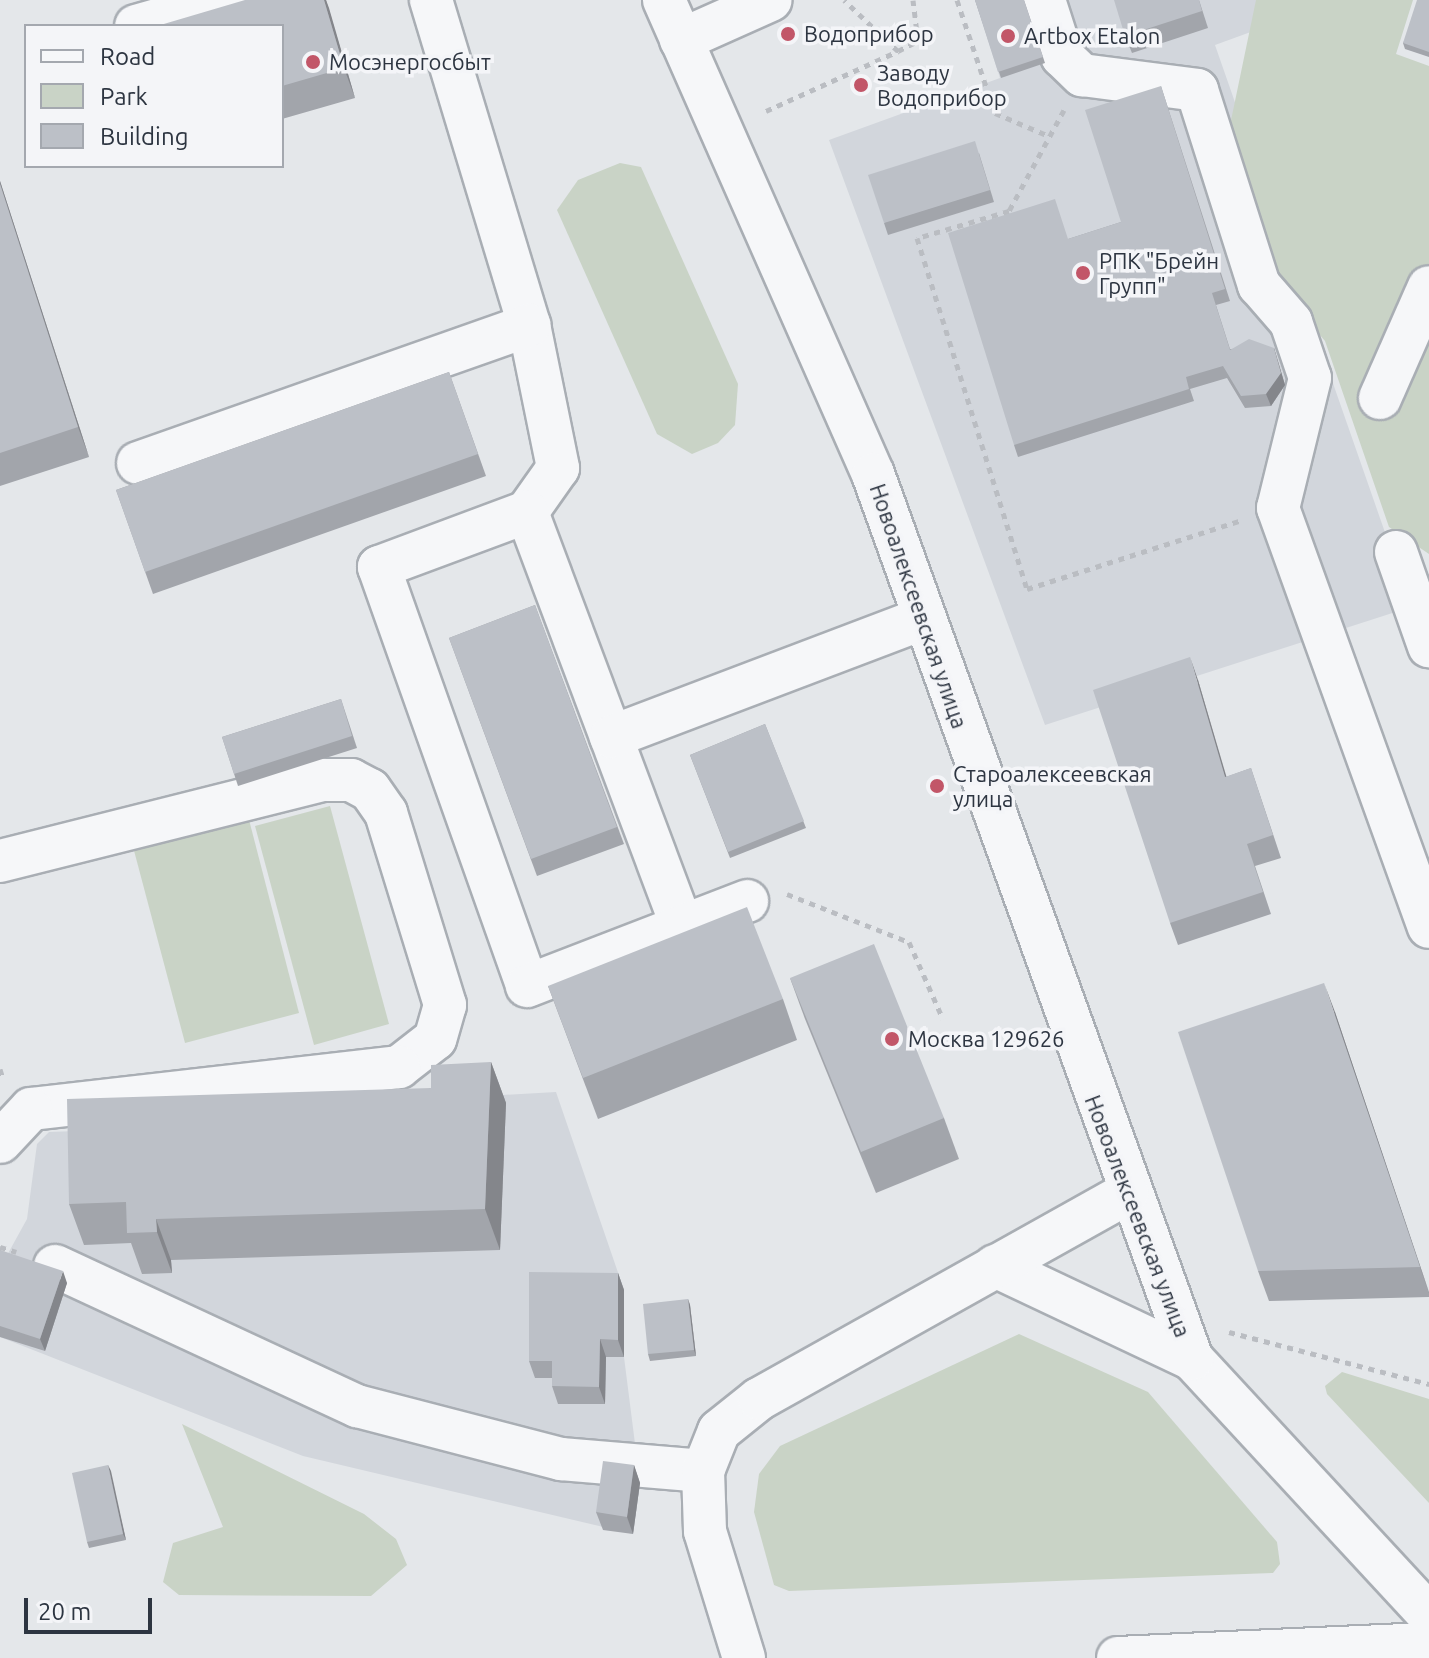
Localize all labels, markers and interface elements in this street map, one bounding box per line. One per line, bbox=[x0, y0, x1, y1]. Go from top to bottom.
place label: Водоприбор bbox=[804, 21, 934, 47]
place label: Artbox Etalon bbox=[1024, 23, 1160, 49]
legend bbox=[24, 24, 284, 168]
marker: Водоприбор bbox=[779, 25, 797, 43]
marker: Artbox Etalon bbox=[999, 27, 1017, 45]
text: Road bbox=[100, 43, 155, 70]
place label: Мосэнергосбыт bbox=[329, 49, 491, 75]
marker: Мосэнергосбыт bbox=[304, 53, 322, 71]
place label: Заводу Водоприбор bbox=[877, 59, 1007, 110]
marker: Заводу Водоприбор bbox=[852, 76, 870, 94]
text: Park bbox=[100, 83, 148, 110]
text: Building bbox=[100, 123, 188, 150]
place label: РПК "Брейн Групп" bbox=[1099, 247, 1219, 298]
marker: РПК "Брейн Групп" bbox=[1074, 264, 1092, 282]
street label: Новоалексеевская улица bbox=[865, 480, 973, 732]
place label: Староалексеевская улица bbox=[953, 760, 1152, 812]
marker: Староалексеевская улица bbox=[928, 777, 946, 795]
place label: Москва 129626 bbox=[908, 1026, 1064, 1052]
marker: Москва 129626 bbox=[883, 1030, 901, 1048]
street label: Новоалексеевская улица bbox=[1080, 1091, 1196, 1341]
scale bar bbox=[28, 1582, 156, 1632]
text: 20 m bbox=[38, 1598, 91, 1625]

